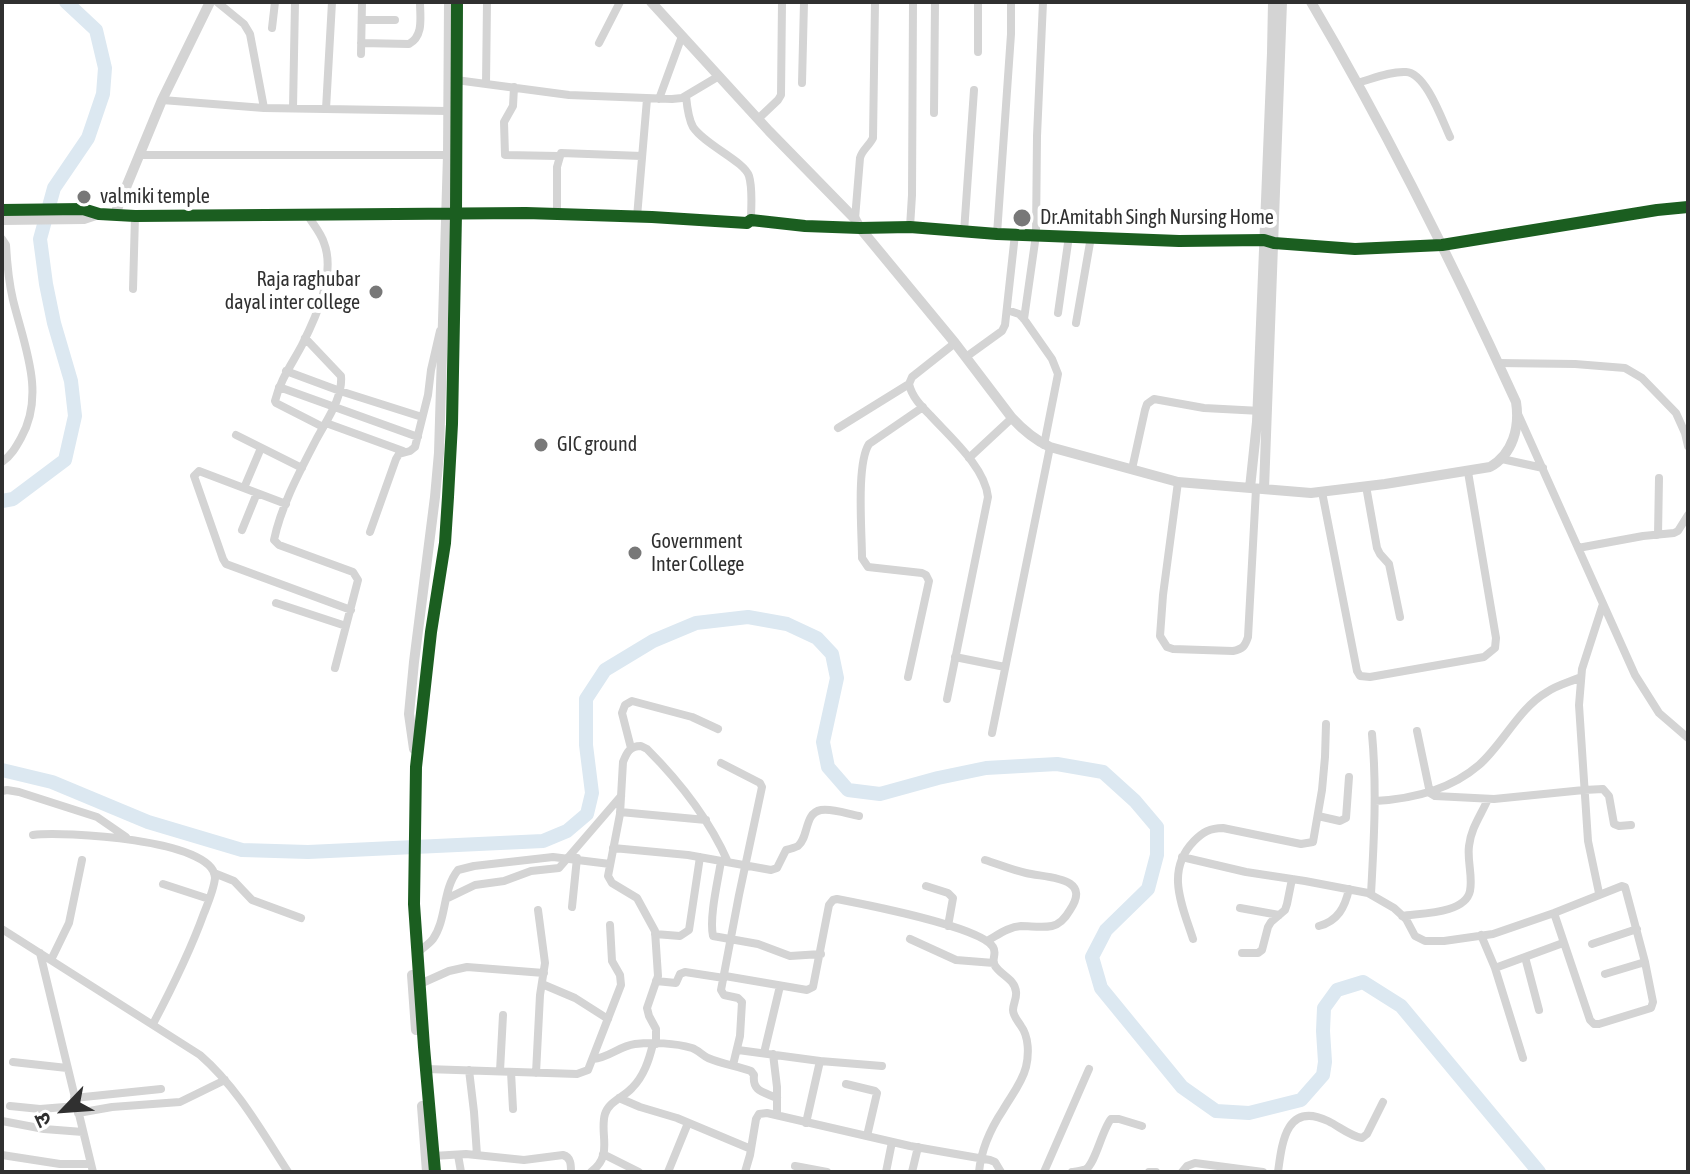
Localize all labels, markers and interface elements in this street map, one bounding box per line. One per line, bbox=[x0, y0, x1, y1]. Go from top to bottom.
place label: valmiki temple bbox=[100, 185, 210, 209]
marker: valmiki temple bbox=[75, 188, 93, 206]
place label: Dr.Amitabh Singh Nursing Home bbox=[1040, 206, 1274, 230]
marker: Dr.Amitabh Singh Nursing Home bbox=[1011, 207, 1033, 229]
place label: Raja raghubar dayal inter college bbox=[225, 268, 360, 315]
marker: Raja raghubar dayal inter college bbox=[367, 283, 385, 301]
place label: GIC ground bbox=[557, 433, 637, 457]
marker: GIC ground bbox=[532, 436, 550, 454]
place label: Government Inter College bbox=[651, 530, 744, 577]
marker: Government Inter College bbox=[626, 544, 644, 562]
north arrow bbox=[24, 1070, 104, 1150]
text: उ bbox=[28, 1109, 57, 1131]

